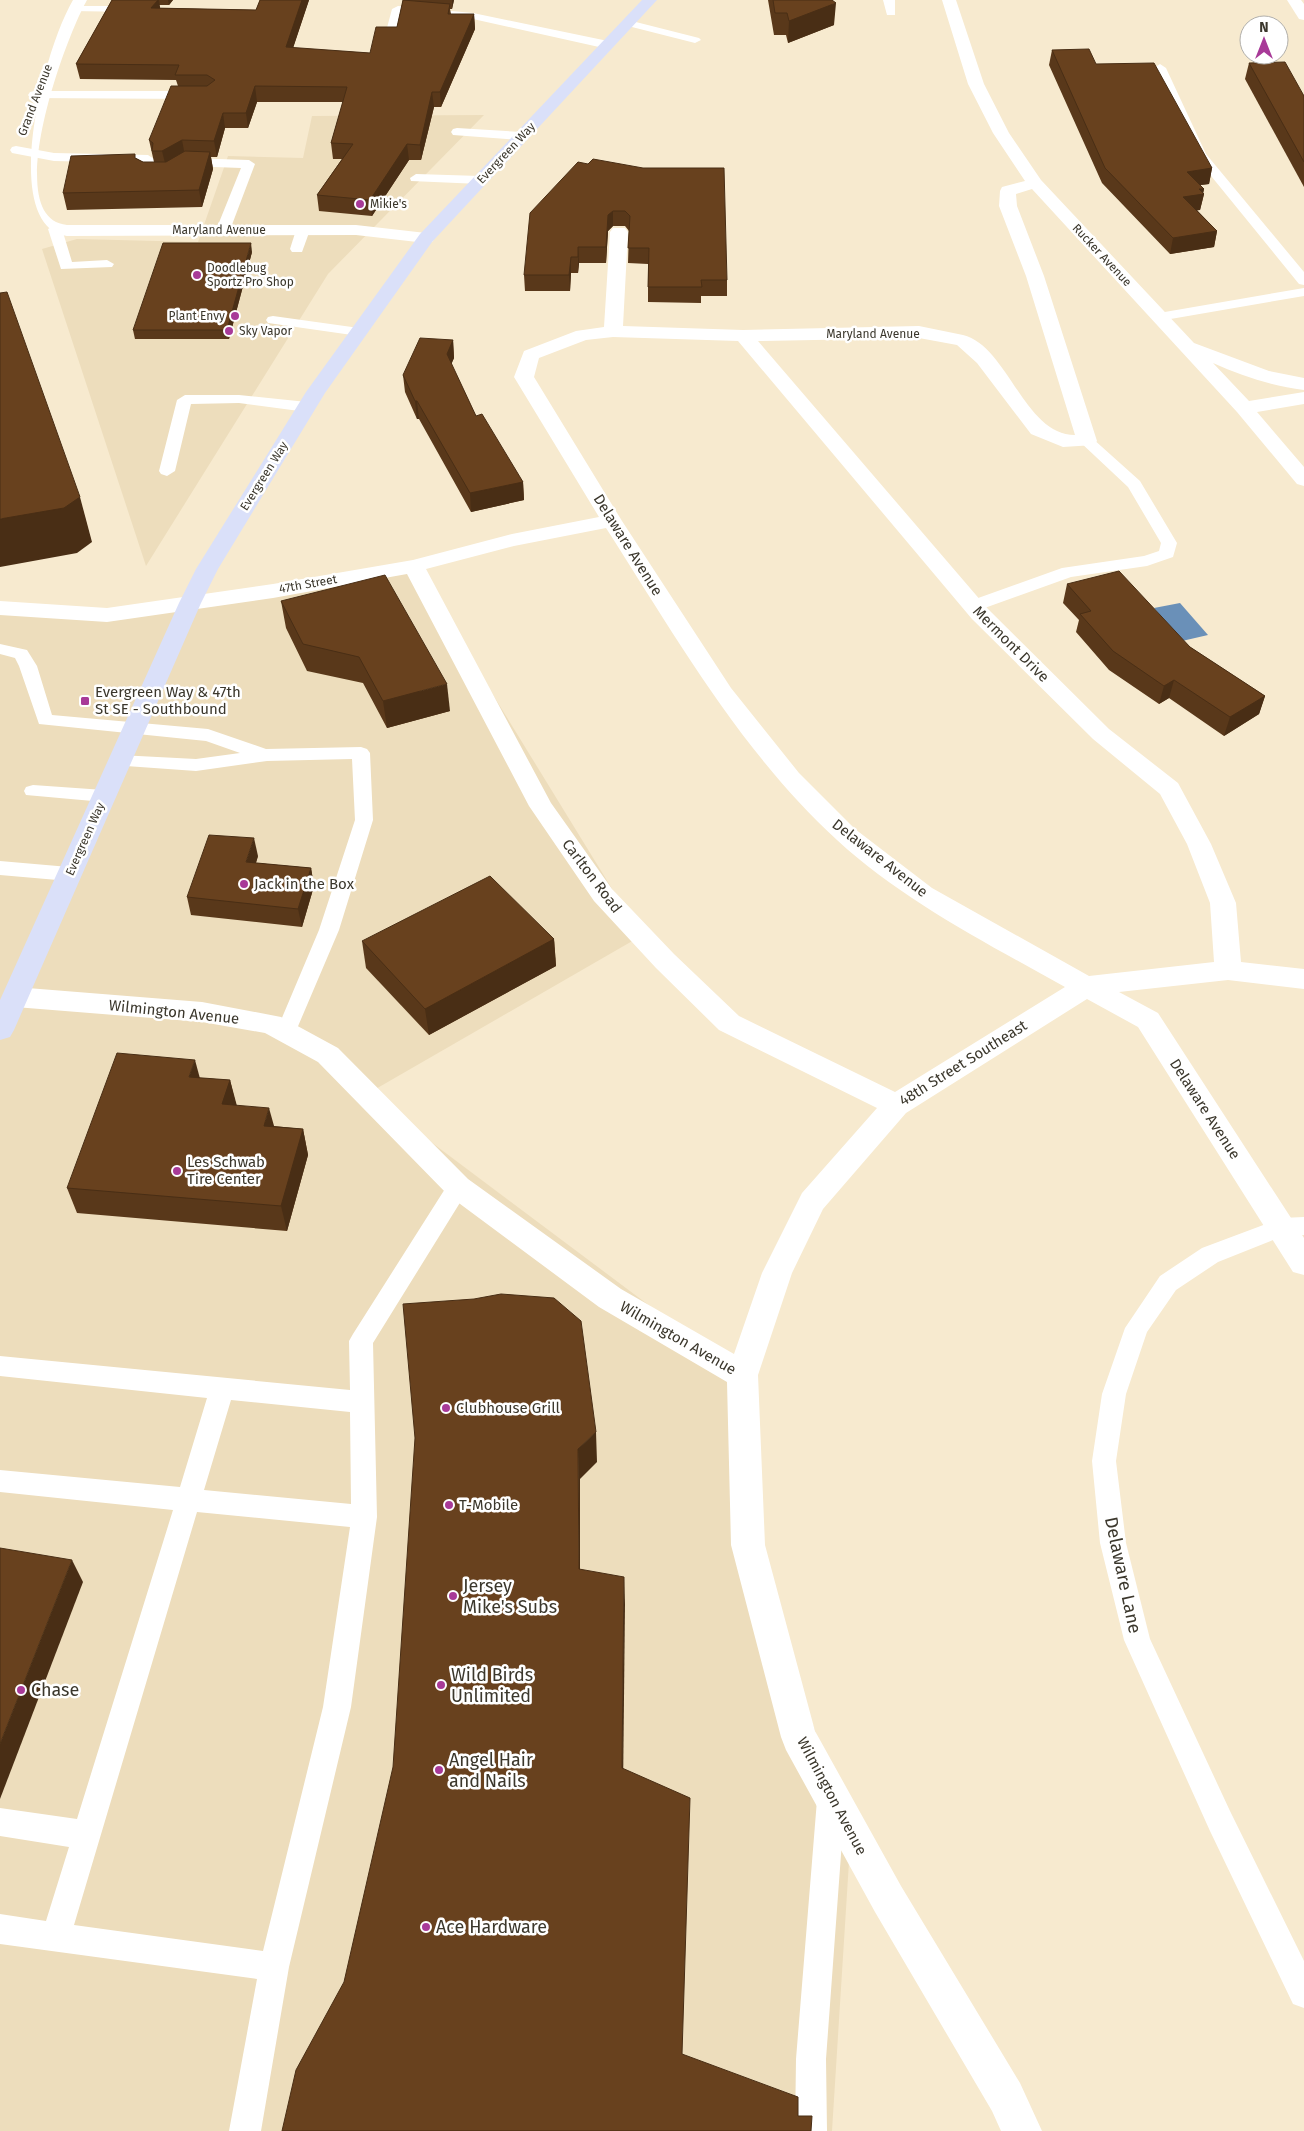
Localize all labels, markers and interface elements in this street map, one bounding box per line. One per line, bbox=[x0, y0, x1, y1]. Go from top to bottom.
north arrow bbox=[1239, 15, 1289, 65]
text: N bbox=[1259, 19, 1269, 36]
street label: Grand Avenue bbox=[15, 62, 55, 138]
street label: Evergreen Way bbox=[474, 119, 538, 187]
place label: Mikie's bbox=[370, 197, 407, 211]
marker: Mikie's bbox=[354, 198, 366, 210]
street label: Rucker Avenue bbox=[1070, 221, 1134, 289]
street label: Maryland Avenue bbox=[172, 223, 266, 237]
place label: Doodlebug Sportz Pro Shop bbox=[207, 261, 294, 289]
marker: Doodlebug Sportz Pro Shop bbox=[191, 269, 203, 281]
place label: Plant Envy bbox=[169, 309, 225, 323]
marker: Plant Envy bbox=[229, 310, 241, 322]
place label: Sky Vapor bbox=[239, 324, 293, 338]
marker: Sky Vapor bbox=[223, 325, 235, 337]
street label: Maryland Avenue bbox=[826, 327, 920, 341]
street label: Evergreen Way bbox=[237, 439, 291, 513]
street label: Delaware Avenue bbox=[590, 491, 666, 599]
street label: 47th Street bbox=[278, 572, 339, 596]
street label: Mermont Drive bbox=[969, 602, 1053, 686]
place label: Evergreen Way & 47th St SE - Southbound bbox=[95, 683, 241, 718]
marker: Evergreen Way & 47th St SE - Southbound bbox=[79, 695, 91, 707]
street label: Evergreen Way bbox=[63, 800, 107, 878]
street label: Delaware Avenue bbox=[829, 815, 931, 901]
street label: Carlton Road bbox=[558, 835, 626, 917]
place label: Jack in the Box bbox=[254, 875, 355, 893]
marker: Jack in the Box bbox=[238, 878, 250, 890]
street label: Wilmington Avenue bbox=[108, 996, 240, 1028]
street label: 48th Street Southeast bbox=[896, 1016, 1031, 1110]
street label: Delaware Avenue bbox=[1166, 1055, 1244, 1163]
place label: Les Schwab Tire Center bbox=[187, 1153, 265, 1188]
marker: Les Schwab Tire Center bbox=[171, 1165, 183, 1177]
street label: Wilmington Avenue bbox=[617, 1297, 739, 1379]
place label: Clubhouse Grill bbox=[456, 1399, 561, 1417]
marker: Clubhouse Grill bbox=[440, 1402, 452, 1414]
place label: T-Mobile bbox=[459, 1496, 518, 1514]
marker: T-Mobile bbox=[443, 1499, 455, 1511]
street label: Delaware Lane bbox=[1100, 1515, 1146, 1635]
place label: Jersey Mike's Subs bbox=[463, 1575, 557, 1618]
marker: Jersey Mike's Subs bbox=[447, 1590, 459, 1602]
place label: Wild Birds Unlimited bbox=[451, 1664, 533, 1707]
place label: Chase bbox=[31, 1679, 79, 1701]
marker: Wild Birds Unlimited bbox=[435, 1679, 447, 1691]
marker: Chase bbox=[15, 1684, 27, 1696]
street label: Wilmington Avenue bbox=[793, 1734, 871, 1858]
place label: Angel Hair and Nails bbox=[449, 1749, 533, 1792]
marker: Angel Hair and Nails bbox=[433, 1764, 445, 1776]
place label: Ace Hardware bbox=[436, 1916, 547, 1938]
marker: Ace Hardware bbox=[420, 1921, 432, 1933]

